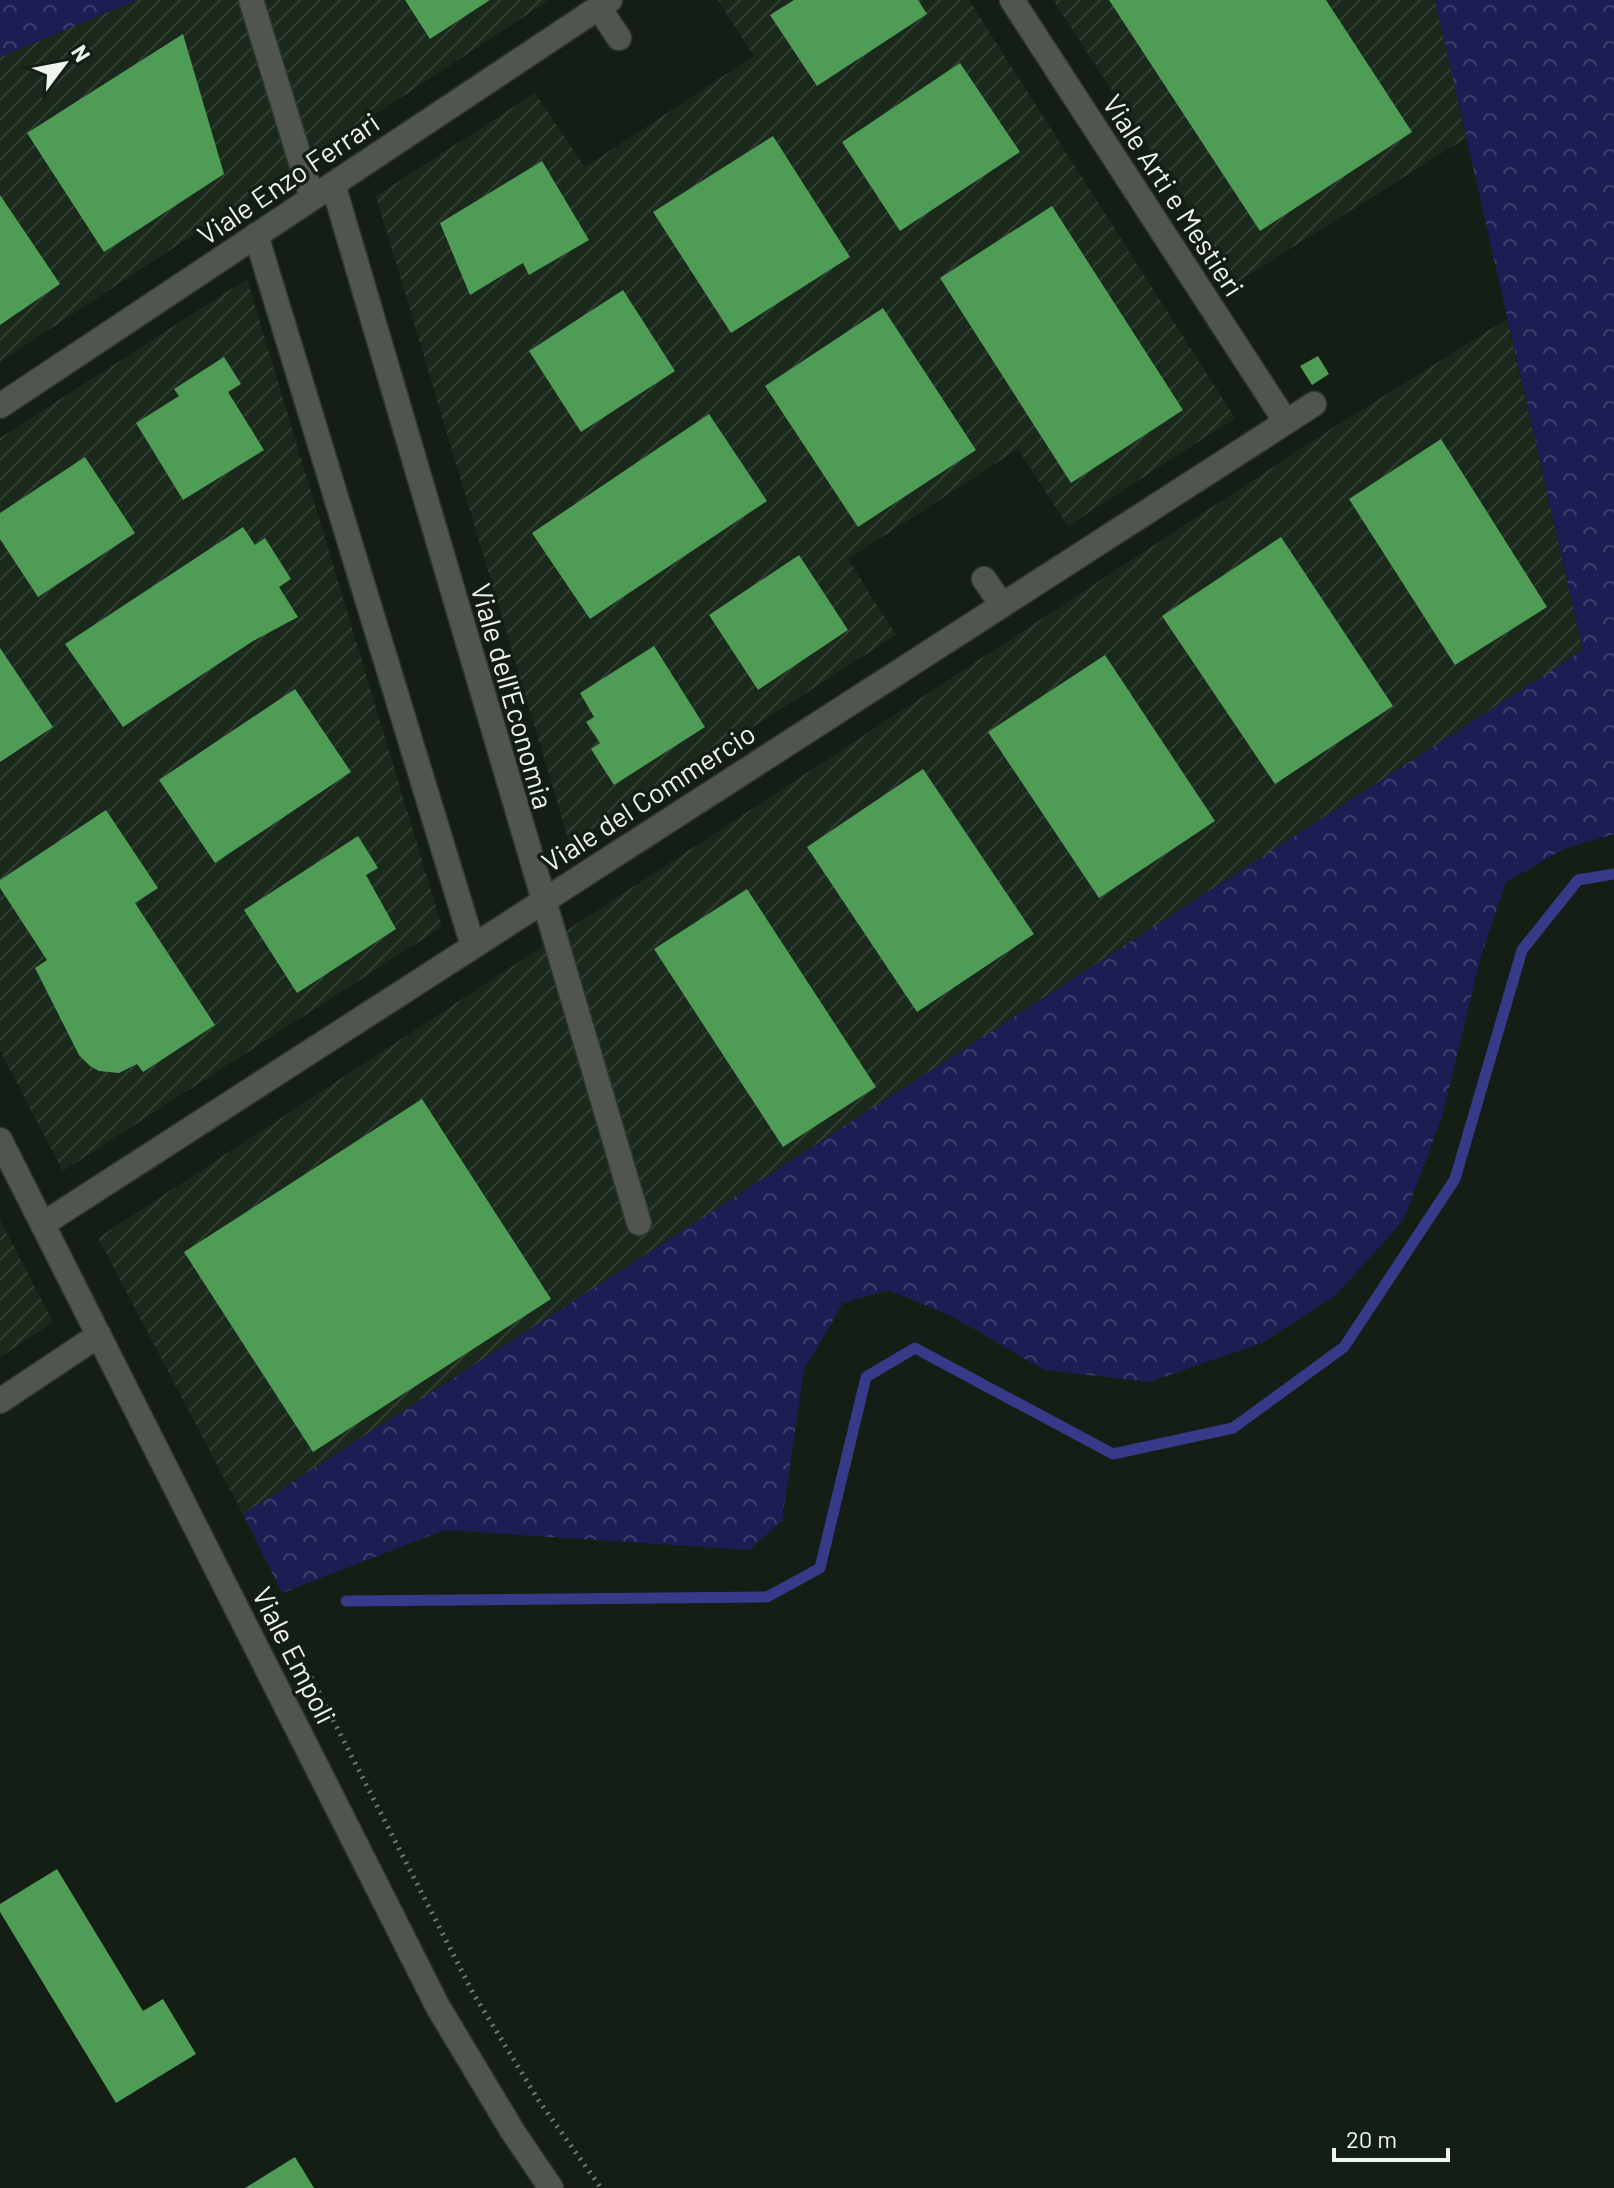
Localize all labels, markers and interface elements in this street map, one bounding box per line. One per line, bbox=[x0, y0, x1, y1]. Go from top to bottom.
north arrow bbox=[24, 24, 104, 104]
text: N bbox=[67, 40, 97, 66]
street label: Viale Arti e Mestieri bbox=[1096, 88, 1252, 302]
street label: Viale Enzo Ferrari bbox=[191, 105, 385, 251]
street label: Viale dell'Economia bbox=[465, 579, 561, 813]
street label: Viale del Commercio bbox=[535, 715, 761, 879]
street label: Viale Empoli bbox=[246, 1581, 344, 1729]
scale bar bbox=[1334, 2112, 1448, 2162]
text: 20 m bbox=[1346, 2124, 1397, 2153]

